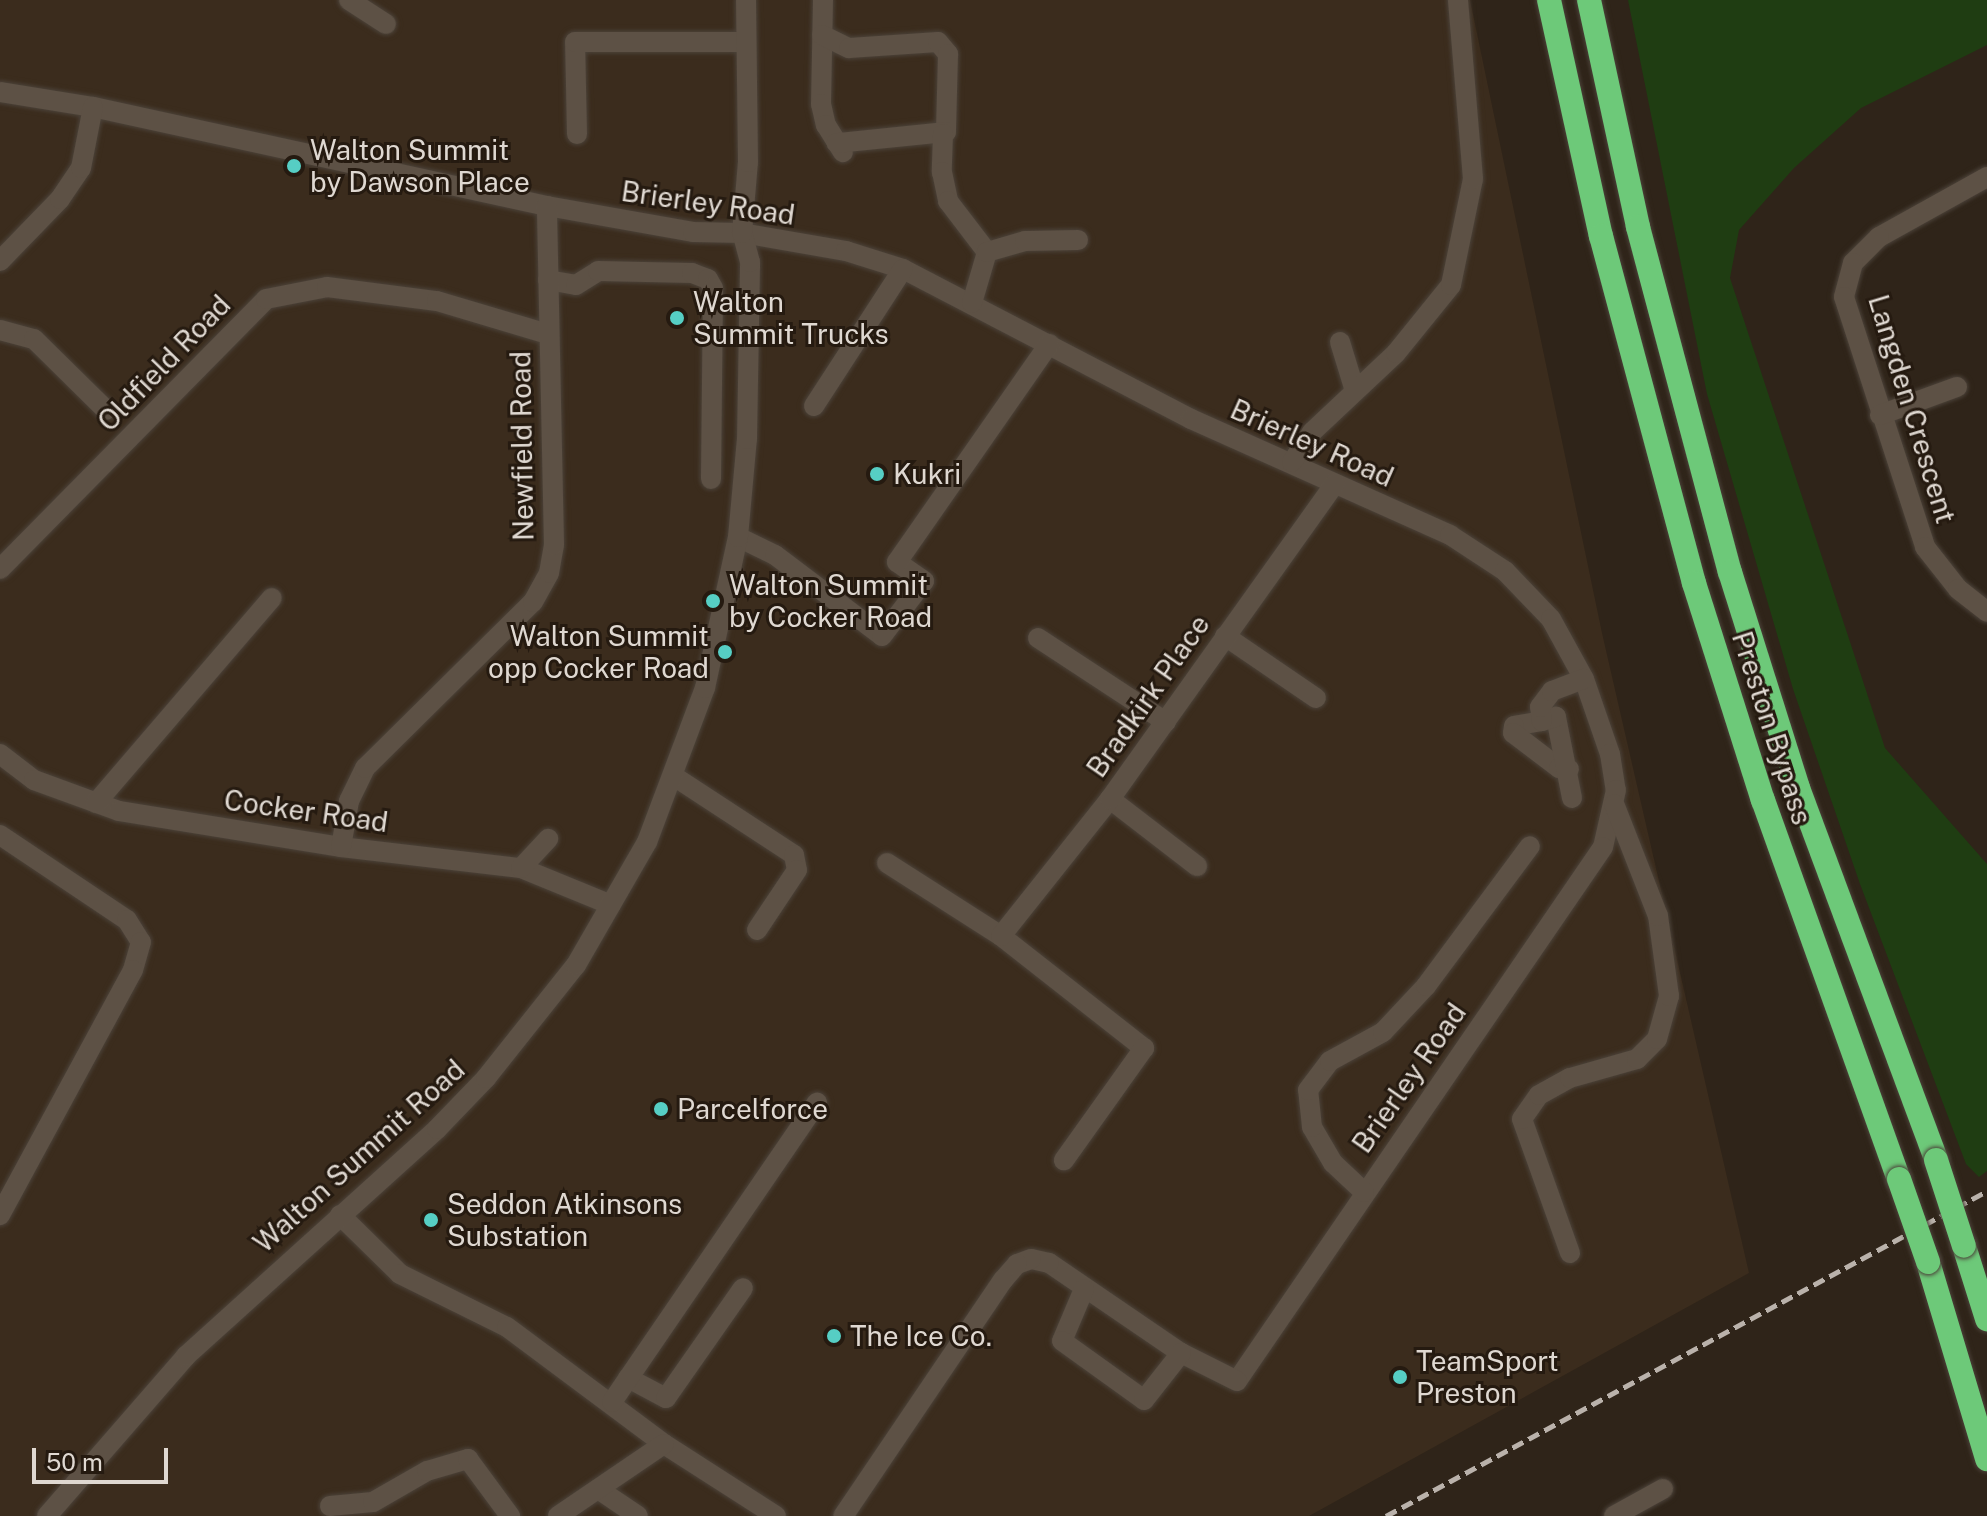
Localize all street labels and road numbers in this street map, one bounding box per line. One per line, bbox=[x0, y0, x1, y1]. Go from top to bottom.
street label: Brierley Road bbox=[619, 174, 797, 232]
street label: Oldfield Road bbox=[91, 288, 237, 438]
street label: Langden Crescent bbox=[1861, 291, 1963, 527]
street label: Newfield Road bbox=[504, 351, 540, 541]
street label: Brierley Road bbox=[1225, 392, 1399, 494]
street label: Bradkirk Place bbox=[1080, 608, 1216, 784]
street label: Preston Bypass bbox=[1725, 627, 1819, 829]
street label: Cocker Road bbox=[222, 783, 390, 839]
street label: Brierley Road bbox=[1345, 997, 1473, 1159]
street label: Walton Summit Road bbox=[247, 1052, 471, 1260]

